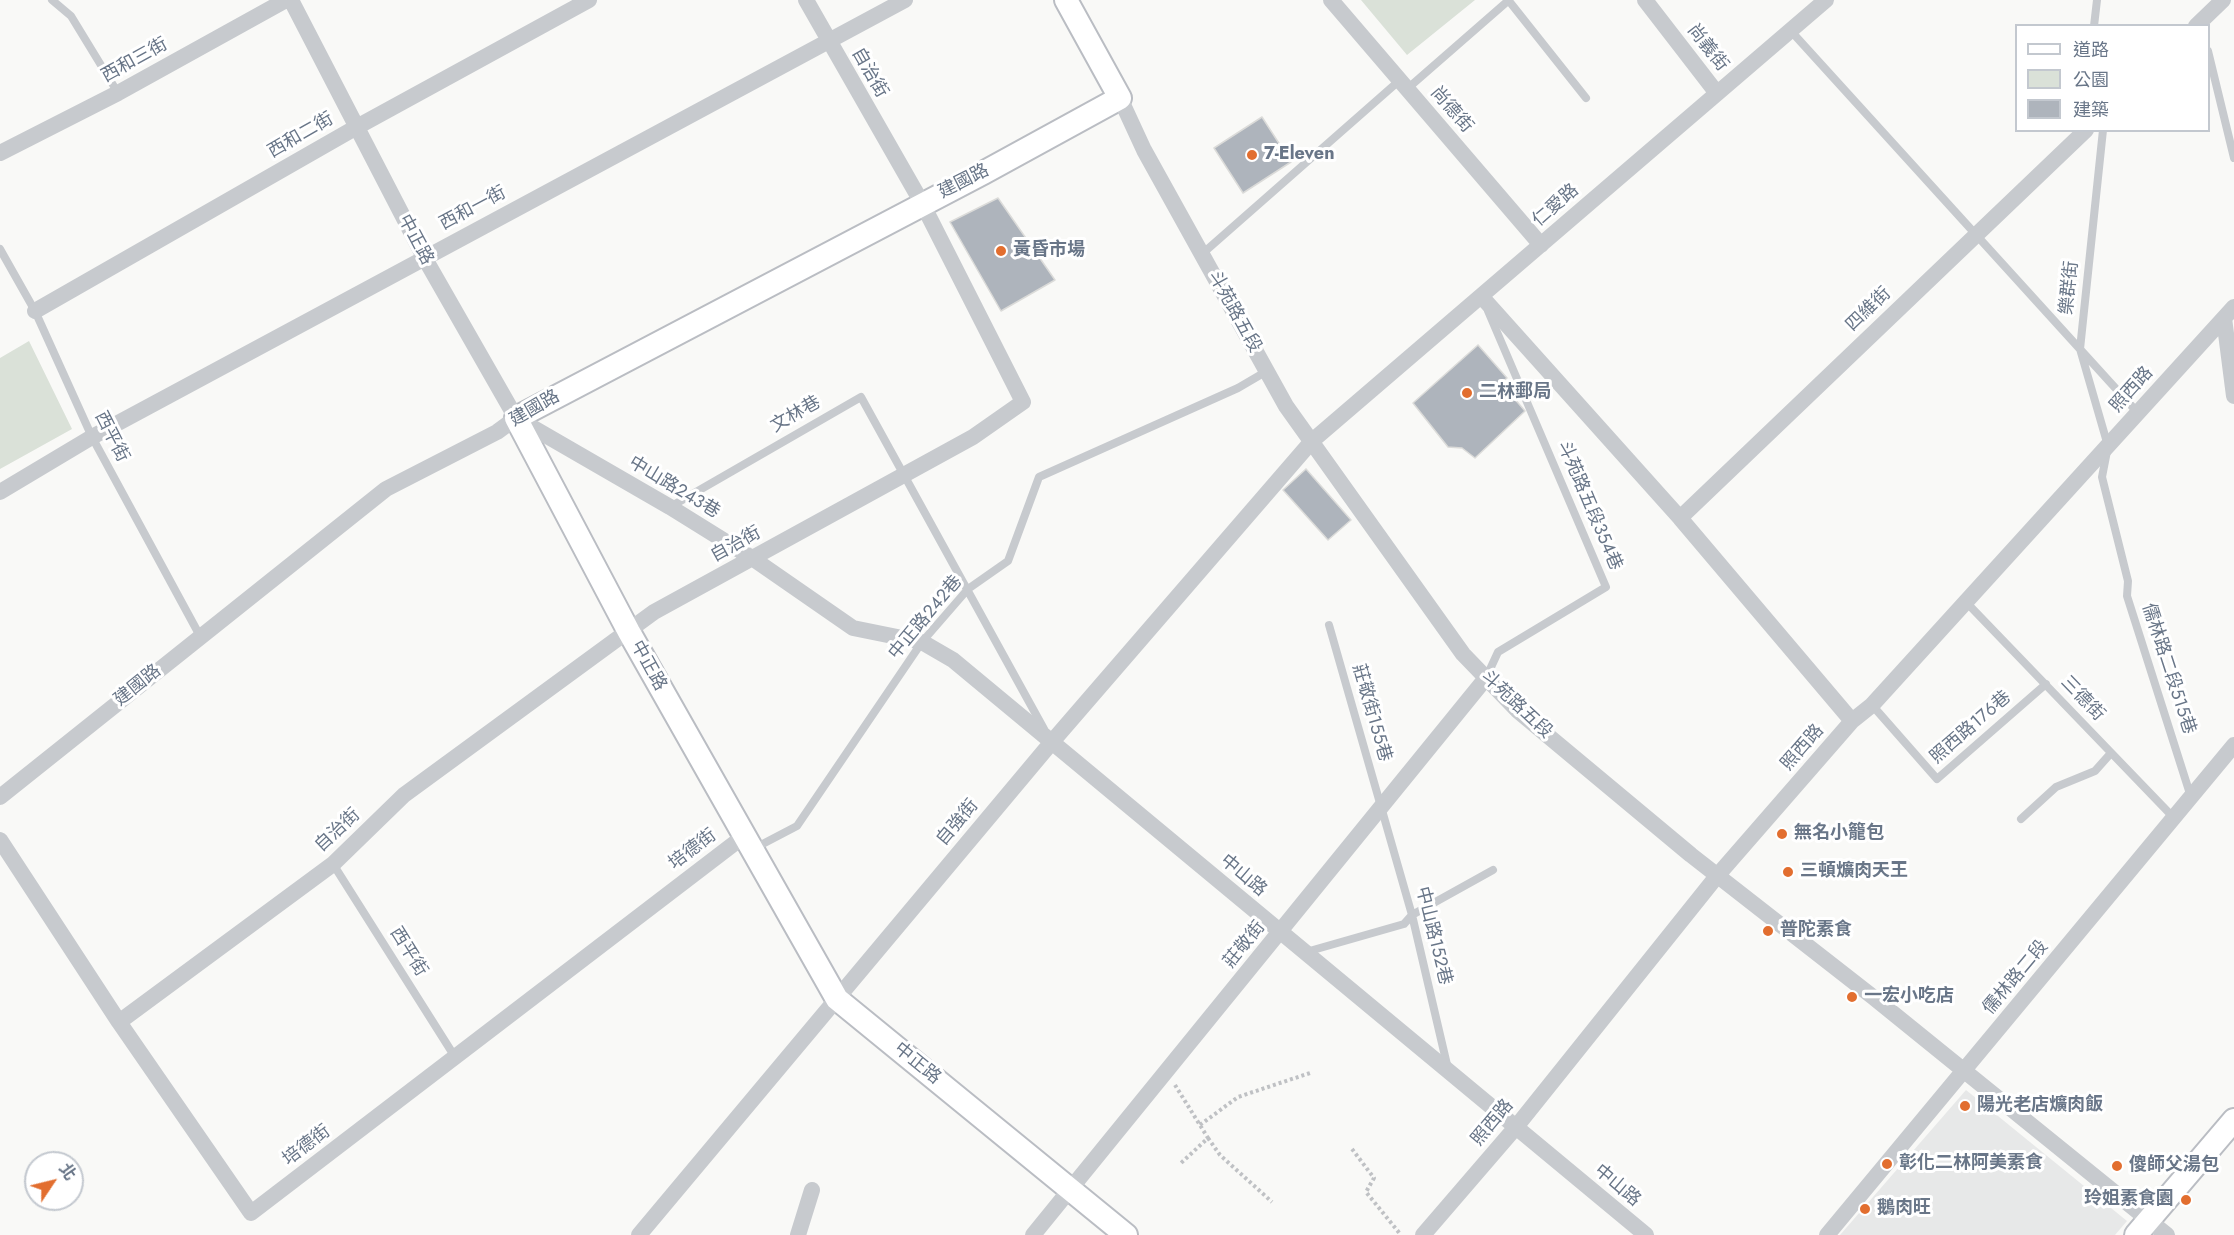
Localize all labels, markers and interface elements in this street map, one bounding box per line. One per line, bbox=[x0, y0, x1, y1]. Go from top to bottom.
street label: 尚義街 bbox=[1682, 20, 1732, 76]
legend bbox=[2015, 24, 2210, 132]
street label: 西和三街 bbox=[98, 34, 172, 88]
text: 道路 bbox=[2073, 37, 2109, 63]
street label: 自治街 bbox=[846, 44, 892, 102]
text: 公園 bbox=[2073, 67, 2109, 93]
street label: 尚德街 bbox=[1425, 83, 1477, 137]
text: 建築 bbox=[2073, 97, 2109, 123]
street label: 西和二街 bbox=[264, 109, 338, 163]
place label: 7-Eleven bbox=[1264, 144, 1334, 166]
marker: 7-Eleven bbox=[1245, 148, 1259, 162]
street label: 建國路 bbox=[935, 160, 993, 204]
street label: 仁愛路 bbox=[1529, 180, 1583, 232]
street label: 西和一街 bbox=[436, 183, 510, 235]
street label: 中正路 bbox=[393, 211, 437, 269]
place label: 黃昏市場 bbox=[1013, 240, 1085, 262]
marker: 黃昏市場 bbox=[994, 244, 1008, 258]
street label: 樂群街 bbox=[2056, 260, 2084, 316]
street label: 斗苑路五段 bbox=[1203, 267, 1265, 357]
street label: 四維街 bbox=[1842, 283, 1896, 337]
street label: 照西路 bbox=[2106, 363, 2158, 417]
place label: 二林郵局 bbox=[1479, 382, 1551, 404]
street label: 建國路 bbox=[506, 386, 564, 432]
marker: 二林郵局 bbox=[1460, 386, 1474, 400]
street label: 文林巷 bbox=[767, 392, 825, 438]
street label: 西平街 bbox=[89, 408, 133, 466]
street label: 斗苑路五段354巷 bbox=[1552, 438, 1626, 574]
street label: 中山路243巷 bbox=[624, 452, 724, 524]
street label: 自治街 bbox=[707, 522, 765, 568]
street label: 中正路242巷 bbox=[885, 572, 967, 664]
street label: 儒林路二段515巷 bbox=[2137, 601, 2199, 737]
street label: 中正路 bbox=[625, 637, 671, 695]
street label: 建國路 bbox=[110, 661, 166, 711]
street label: 莊敬街155巷 bbox=[1347, 662, 1395, 764]
street label: 斗苑路五段 bbox=[1476, 666, 1556, 744]
street label: 三德街 bbox=[2055, 672, 2109, 726]
street label: 照西路176巷 bbox=[1926, 687, 2016, 769]
street label: 照西路 bbox=[1777, 721, 1829, 775]
street label: 自強街 bbox=[932, 795, 984, 851]
street label: 自治街 bbox=[311, 805, 365, 857]
place label: 無名小籠包 bbox=[1794, 823, 1884, 845]
street label: 培德街 bbox=[665, 825, 721, 875]
marker: 無名小籠包 bbox=[1775, 827, 1789, 841]
street label: 中山路 bbox=[1215, 850, 1271, 902]
place label: 三頓爌肉天王 bbox=[1800, 861, 1908, 883]
marker: 三頓爌肉天王 bbox=[1781, 865, 1795, 879]
street label: 中山路152巷 bbox=[1410, 885, 1456, 987]
street label: 莊敬街 bbox=[1220, 917, 1270, 973]
place label: 普陀素食 bbox=[1780, 920, 1852, 942]
street label: 西平街 bbox=[385, 923, 431, 981]
marker: 普陀素食 bbox=[1761, 924, 1775, 938]
street label: 儒林路二段 bbox=[1979, 937, 2053, 1019]
place label: 一宏小吃店 bbox=[1864, 986, 1954, 1008]
marker: 一宏小吃店 bbox=[1845, 990, 1859, 1004]
street label: 中正路 bbox=[889, 1039, 945, 1089]
street label: 照西路 bbox=[1467, 1095, 1519, 1151]
place label: 陽光老店爌肉飯 bbox=[1977, 1095, 2103, 1117]
marker: 陽光老店爌肉飯 bbox=[1958, 1099, 1972, 1113]
street label: 培德街 bbox=[279, 1121, 335, 1171]
north arrow bbox=[24, 1151, 84, 1211]
place label: 彰化二林阿美素食 bbox=[1899, 1153, 2043, 1175]
place label: 傻師父湯包 bbox=[2129, 1155, 2219, 1177]
marker: 彰化二林阿美素食 bbox=[1880, 1157, 1894, 1171]
text: 北 bbox=[53, 1158, 82, 1185]
marker: 傻師父湯包 bbox=[2110, 1159, 2124, 1173]
street label: 中山路 bbox=[1589, 1160, 1645, 1212]
place label: 玲姐素食園 bbox=[2084, 1189, 2174, 1211]
marker: 玲姐素食園 bbox=[2179, 1193, 2193, 1207]
place label: 鵝肉旺 bbox=[1877, 1198, 1931, 1220]
marker: 鵝肉旺 bbox=[1858, 1202, 1872, 1216]

